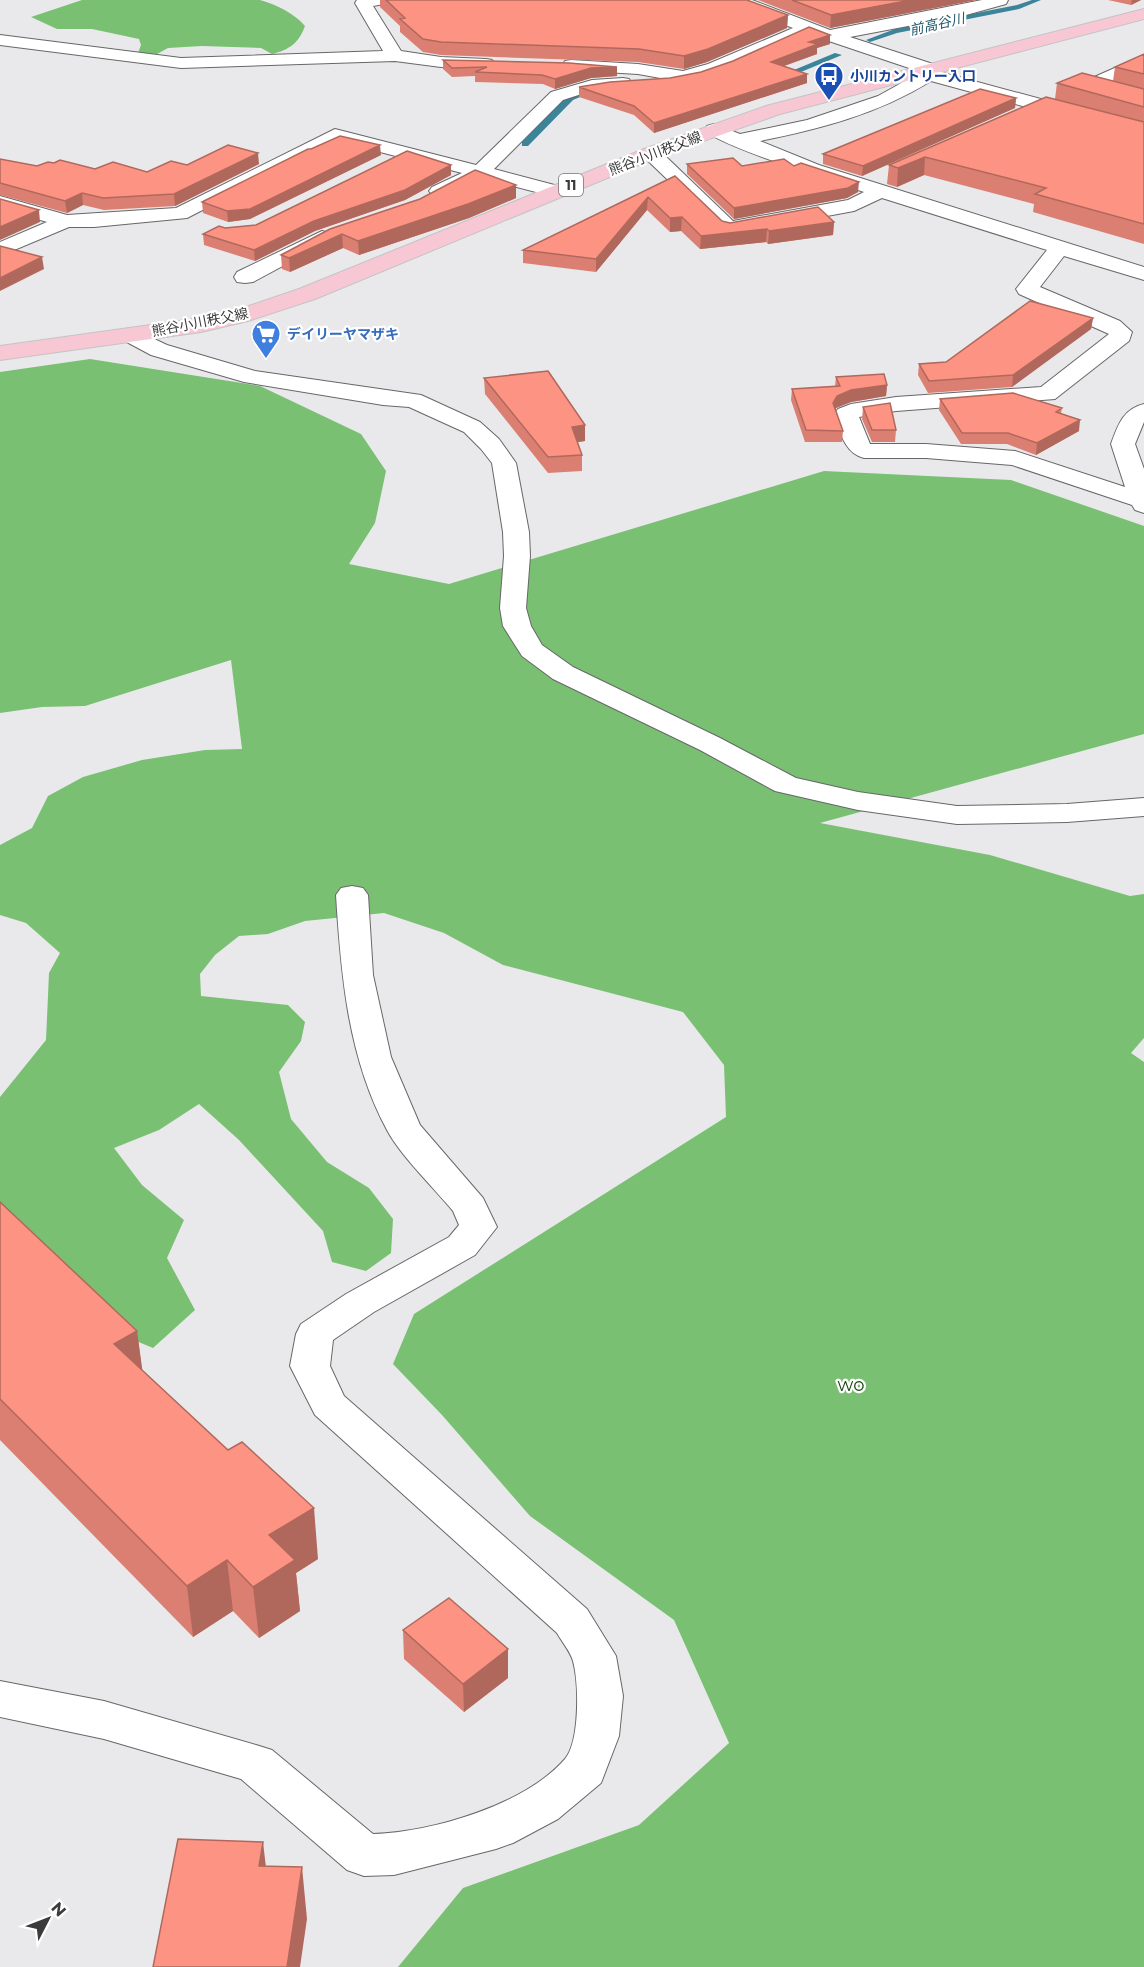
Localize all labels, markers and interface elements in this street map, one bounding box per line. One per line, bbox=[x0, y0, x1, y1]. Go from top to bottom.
water label: 前高谷川 bbox=[908, 8, 968, 39]
bus stop icon: 小川カントリー入口 bbox=[813, 60, 845, 102]
place label: 小川カントリー入口 bbox=[850, 67, 976, 85]
street label: 熊谷小川秩父線 bbox=[606, 127, 704, 179]
road number: 11 bbox=[559, 174, 583, 196]
street label: 熊谷小川秩父線 bbox=[150, 304, 250, 340]
supermarket icon: デイリーヤマザキ bbox=[250, 318, 282, 360]
place label: デイリーヤマザキ bbox=[287, 325, 399, 343]
park label: wo bbox=[838, 1374, 864, 1396]
north arrow bbox=[18, 1889, 78, 1949]
text: N bbox=[47, 1898, 70, 1920]

